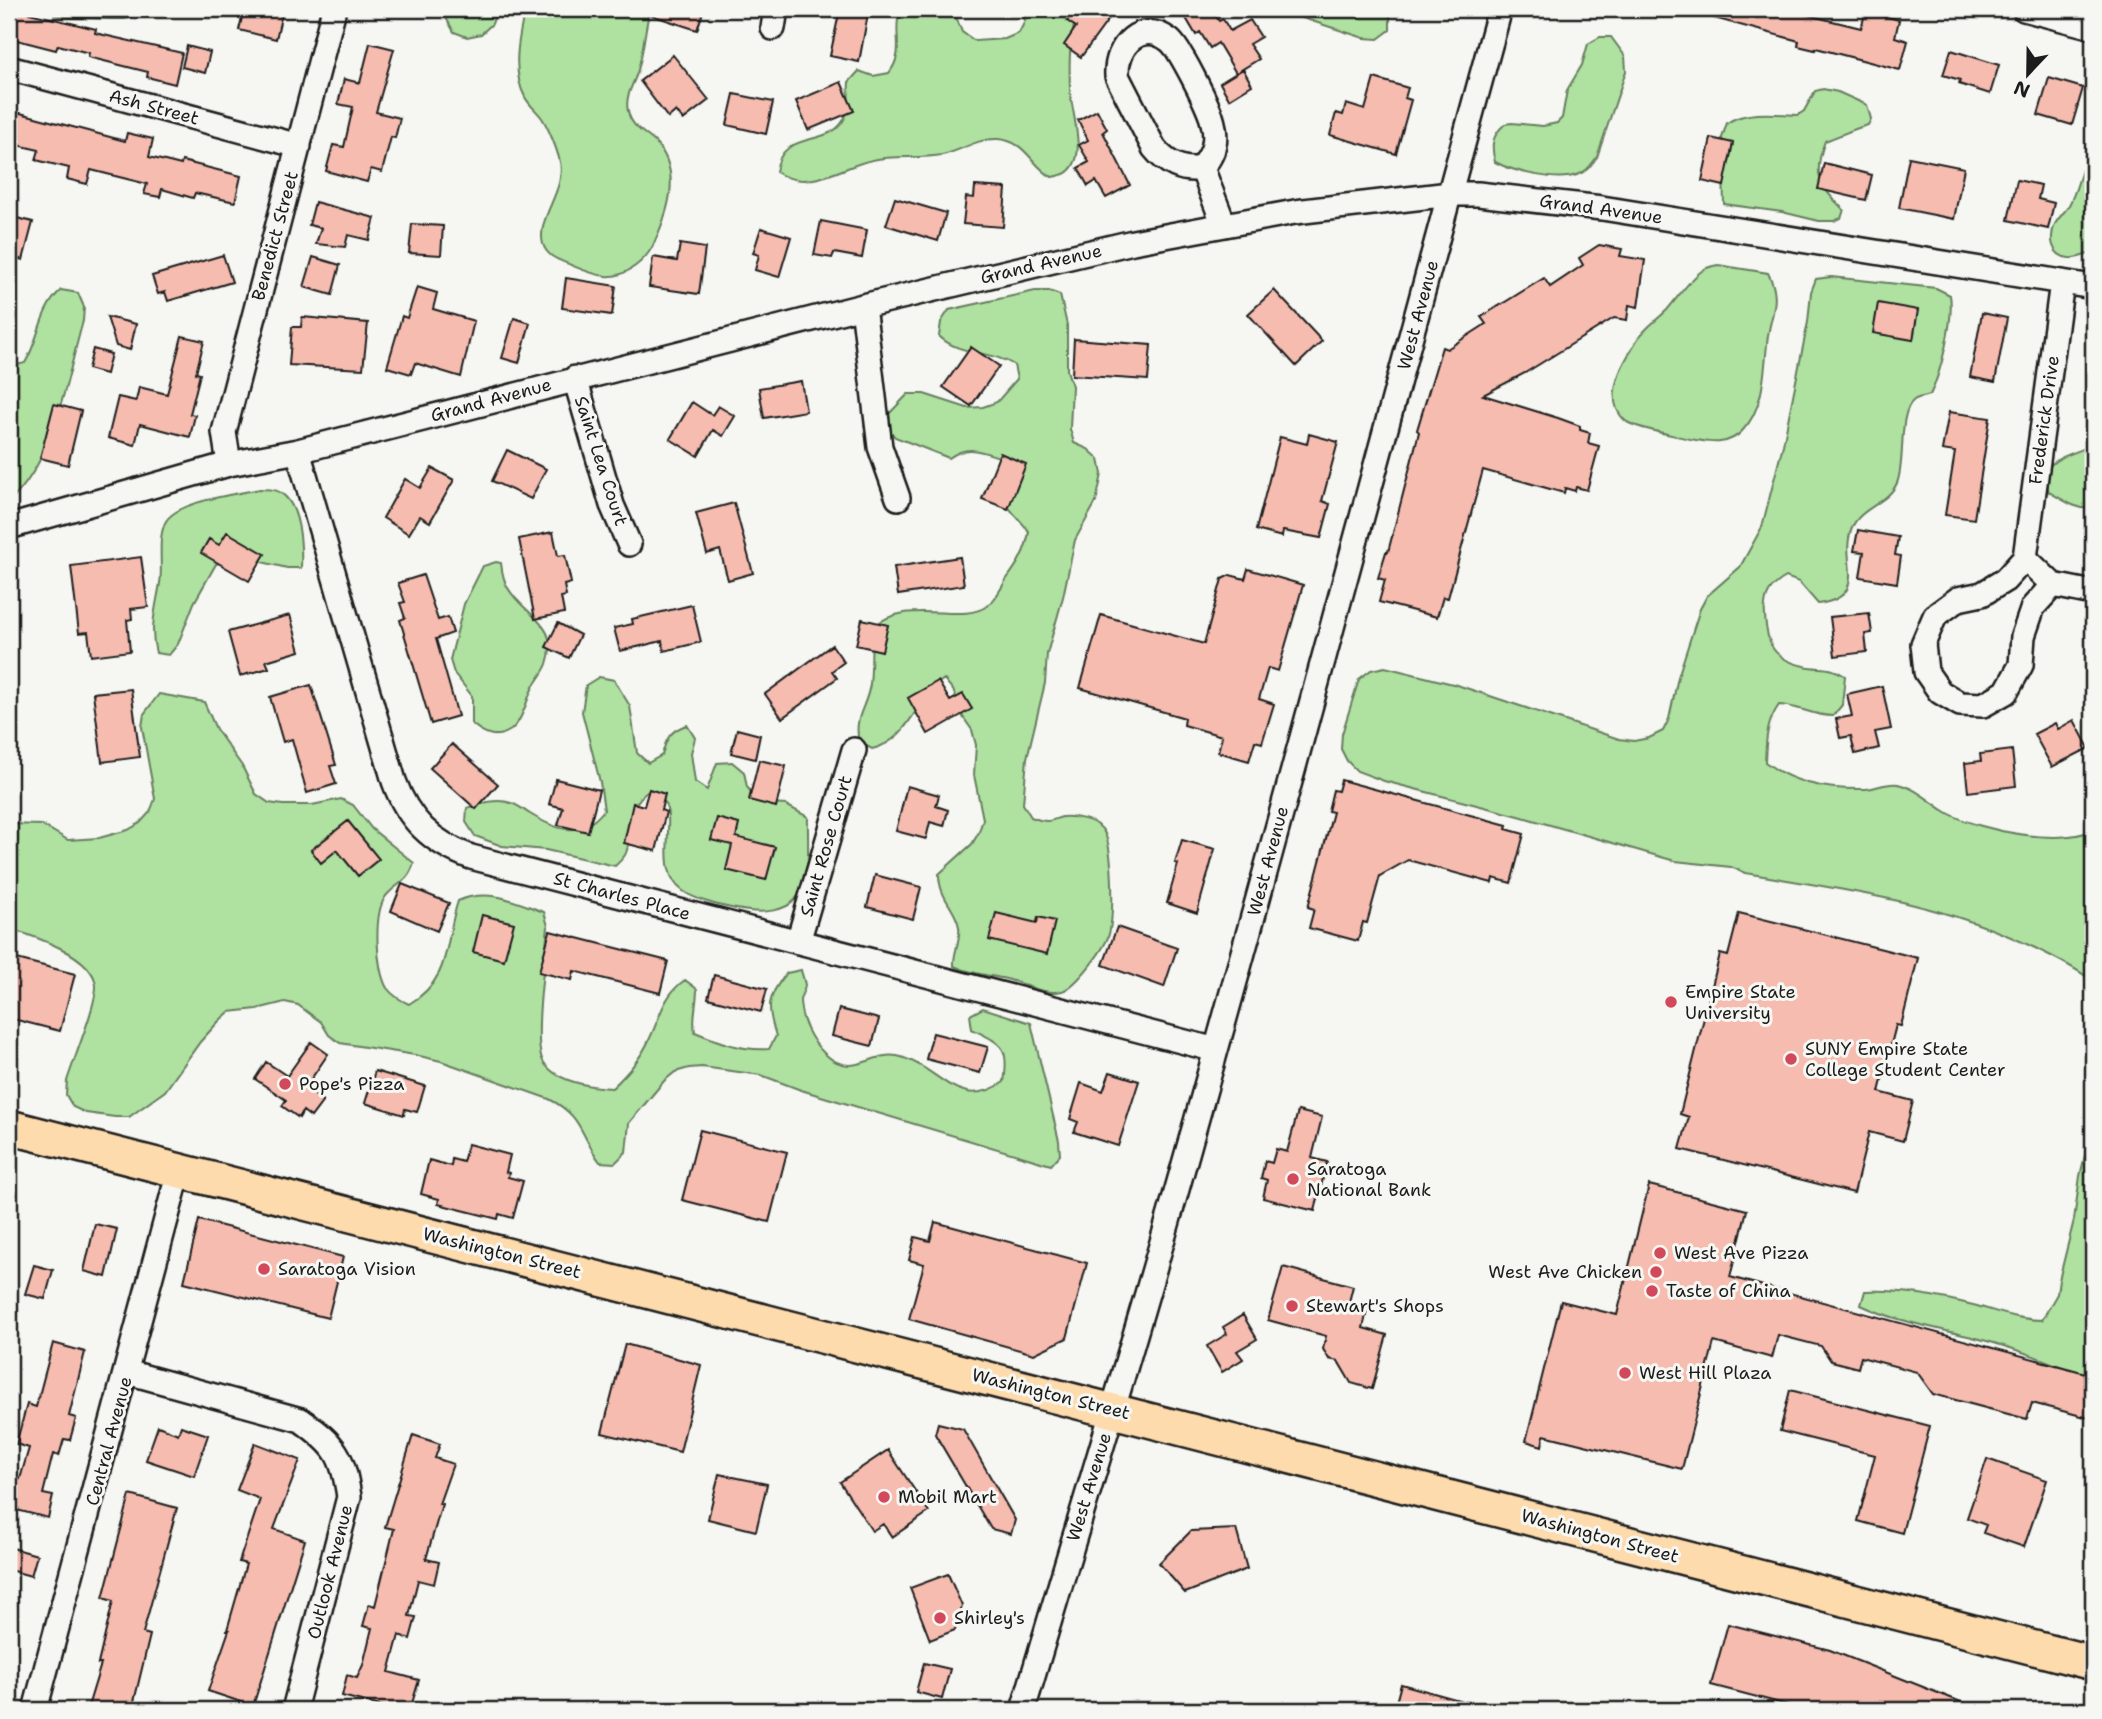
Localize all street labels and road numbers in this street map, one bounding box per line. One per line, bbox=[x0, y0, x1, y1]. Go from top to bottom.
street label: Ash Street bbox=[106, 84, 202, 131]
street label: Benedict Street bbox=[246, 168, 304, 303]
street label: Grand Avenue bbox=[1538, 188, 1664, 230]
street label: Grand Avenue bbox=[978, 238, 1104, 290]
street label: West Avenue bbox=[1392, 258, 1444, 372]
street label: Frederick Drive bbox=[2023, 354, 2065, 486]
street label: Grand Avenue bbox=[428, 372, 554, 428]
street label: Saint Lea Court bbox=[569, 393, 633, 529]
street label: Saint Rose Court bbox=[794, 772, 858, 919]
street label: West Avenue bbox=[1242, 804, 1294, 918]
street label: St Charles Place bbox=[551, 866, 693, 926]
street label: Washington Street bbox=[420, 1222, 584, 1284]
street label: Washington Street bbox=[969, 1363, 1133, 1425]
street label: Central Avenue bbox=[80, 1374, 138, 1508]
street label: West Avenue bbox=[1061, 1430, 1117, 1544]
street label: Outlook Avenue bbox=[302, 1502, 358, 1642]
street label: Washington Street bbox=[1519, 1503, 1682, 1569]

